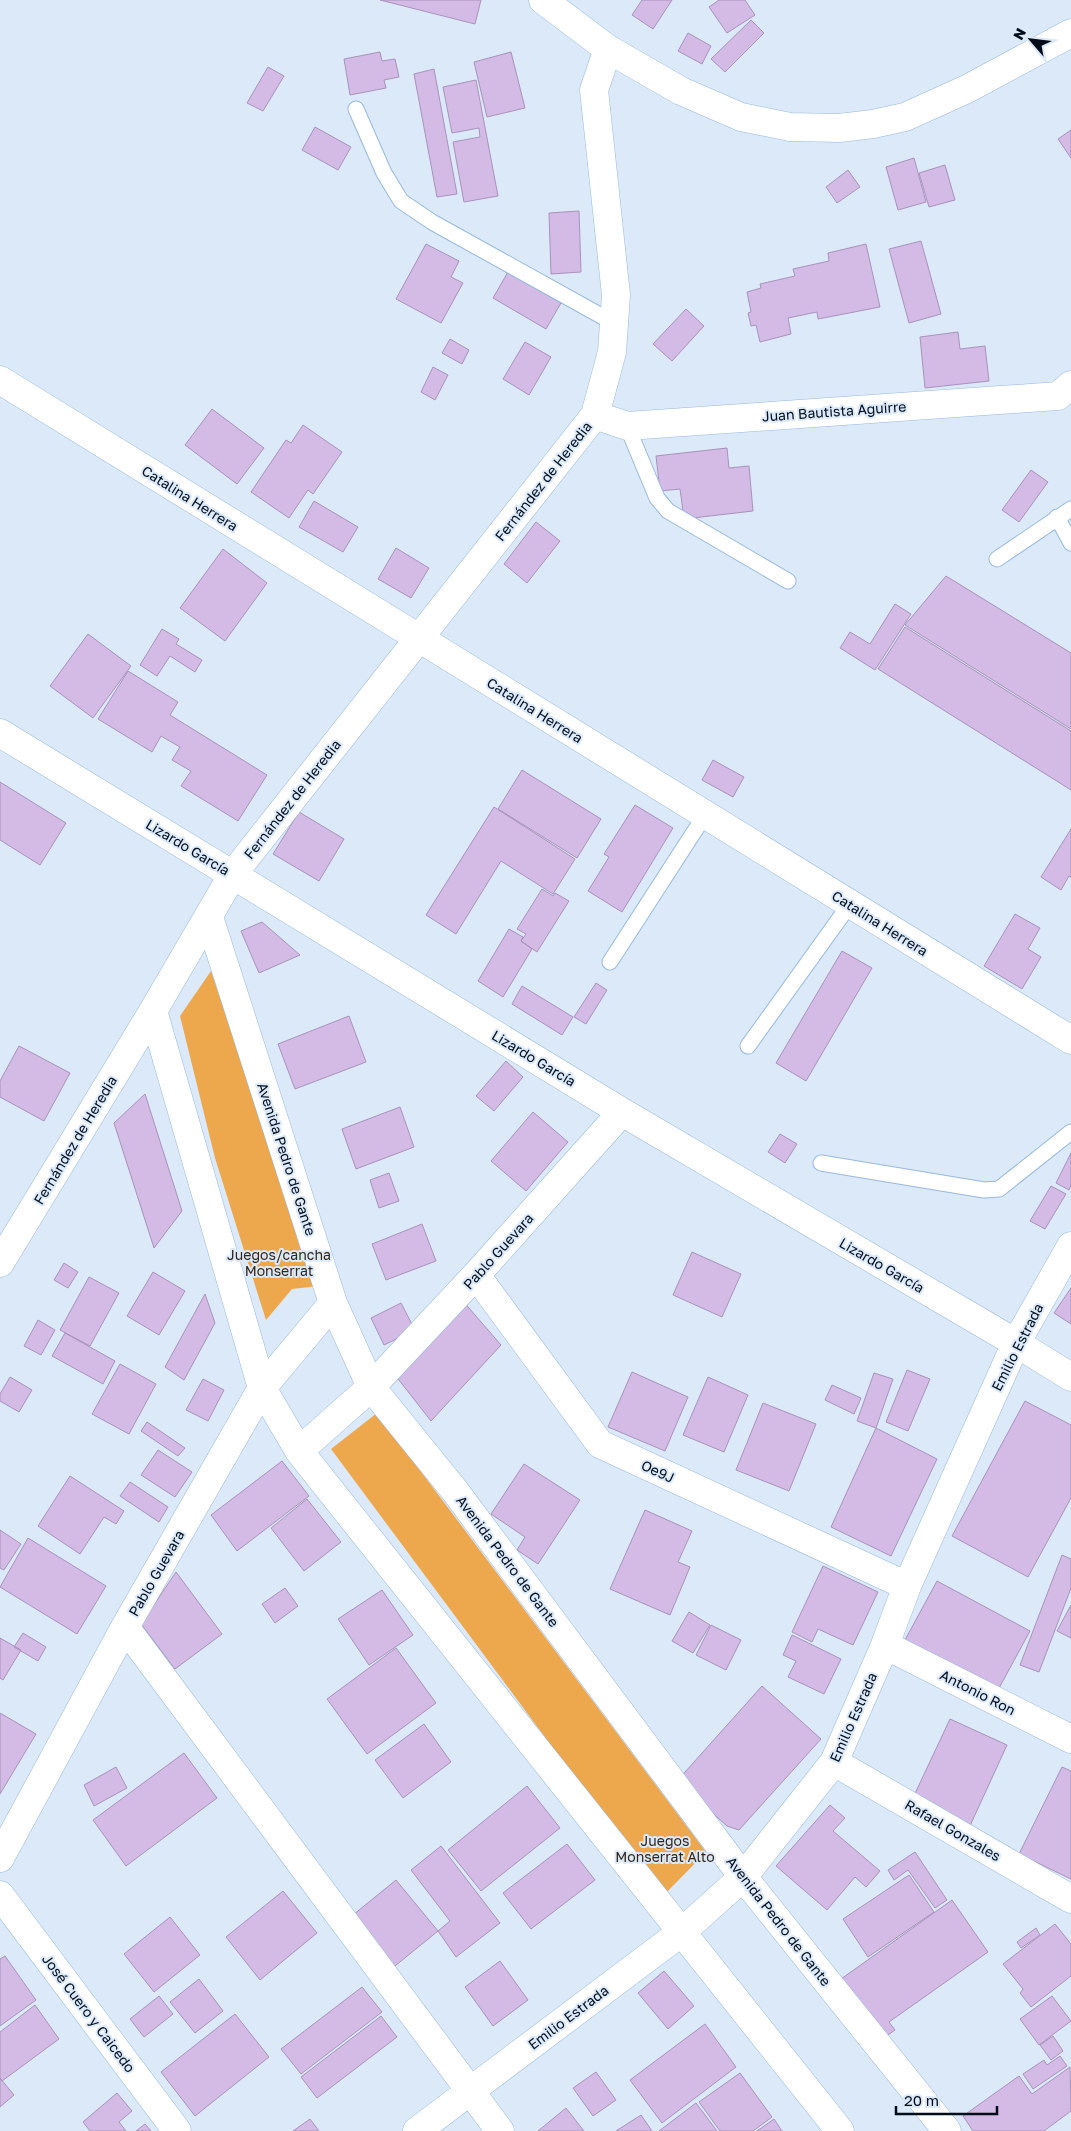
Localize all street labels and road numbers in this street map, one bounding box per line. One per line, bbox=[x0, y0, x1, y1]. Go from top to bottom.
street label: Juan Bautista Aguirre bbox=[761, 397, 907, 425]
street label: Fernández de Heredia bbox=[491, 418, 595, 544]
street label: Catalina Herrera bbox=[139, 462, 241, 534]
street label: Catalina Herrera bbox=[484, 674, 586, 746]
street label: Fernández de Heredia bbox=[240, 736, 344, 862]
street label: Lizardo García bbox=[143, 815, 233, 879]
street label: Catalina Herrera bbox=[829, 887, 931, 959]
street label: Lizardo García bbox=[489, 1026, 579, 1090]
street label: Fernández de Heredia bbox=[30, 1073, 120, 1207]
street label: Avenida Pedro de Gante bbox=[254, 1080, 320, 1238]
street label: Pablo Guevara bbox=[459, 1209, 537, 1293]
street label: Lizardo García bbox=[837, 1234, 927, 1296]
street label: Emilio Estrada bbox=[988, 1300, 1046, 1394]
street label: Oe9J bbox=[639, 1456, 677, 1486]
street label: Avenida Pedro de Gante bbox=[453, 1492, 563, 1630]
street label: Pablo Guevara bbox=[125, 1527, 187, 1619]
street label: Antonio Ron bbox=[937, 1666, 1019, 1718]
street label: Emilio Estrada bbox=[826, 1670, 880, 1764]
street label: Rafael Gonzales bbox=[902, 1796, 1004, 1864]
street label: Avenida Pedro de Gante bbox=[723, 1853, 835, 1989]
street label: José Cuero y Caicedo bbox=[39, 1950, 139, 2076]
street label: Emilio Estrada bbox=[525, 1981, 611, 2053]

